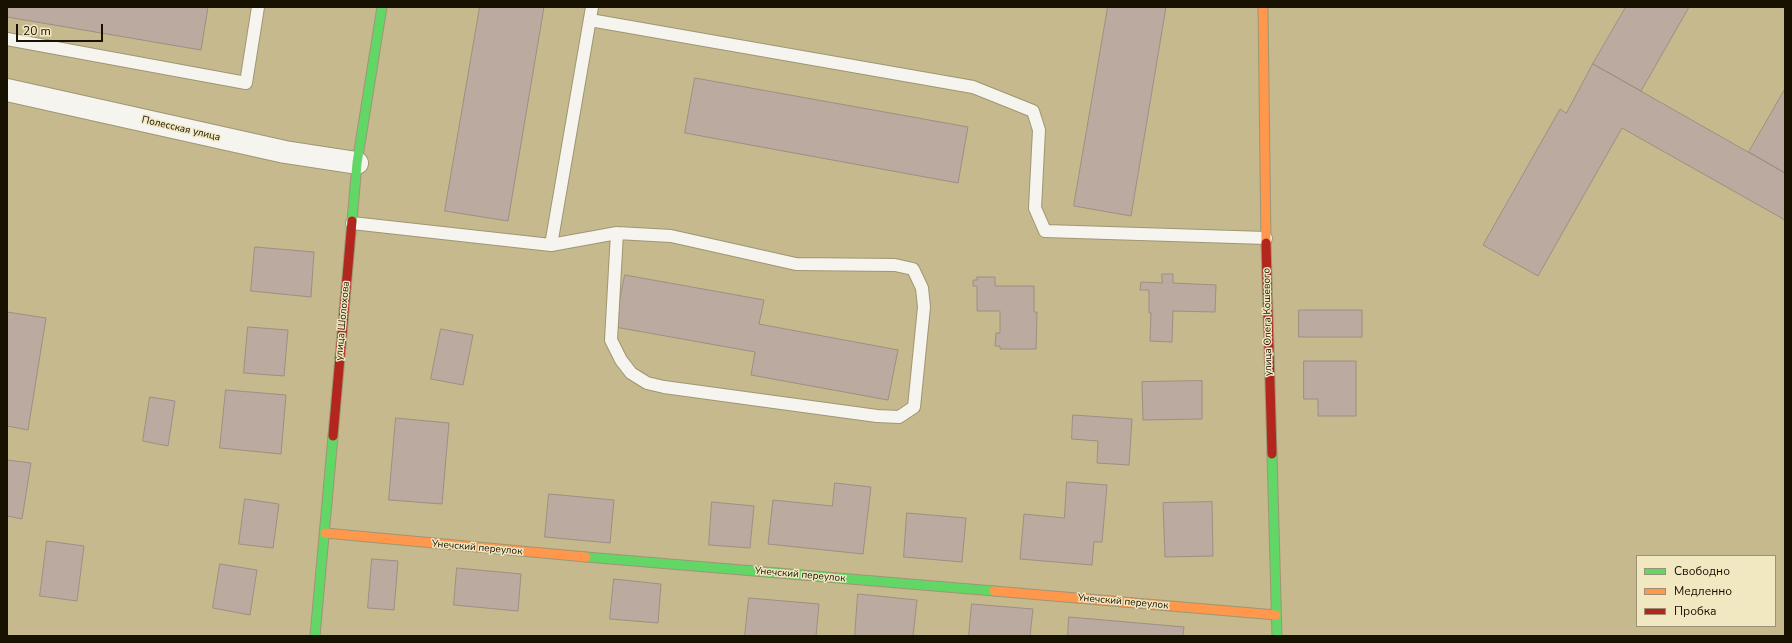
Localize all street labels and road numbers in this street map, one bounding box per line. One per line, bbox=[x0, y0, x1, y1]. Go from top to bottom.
street label: Полесская улица bbox=[141, 114, 221, 144]
street label: улица Олега Кошевого bbox=[1261, 268, 1275, 376]
street label: улица Шолохова bbox=[334, 281, 352, 361]
street label: Унечский переулок bbox=[431, 538, 523, 558]
street label: Унечский переулок bbox=[754, 565, 846, 585]
street label: Унечский переулок bbox=[1077, 592, 1169, 612]

